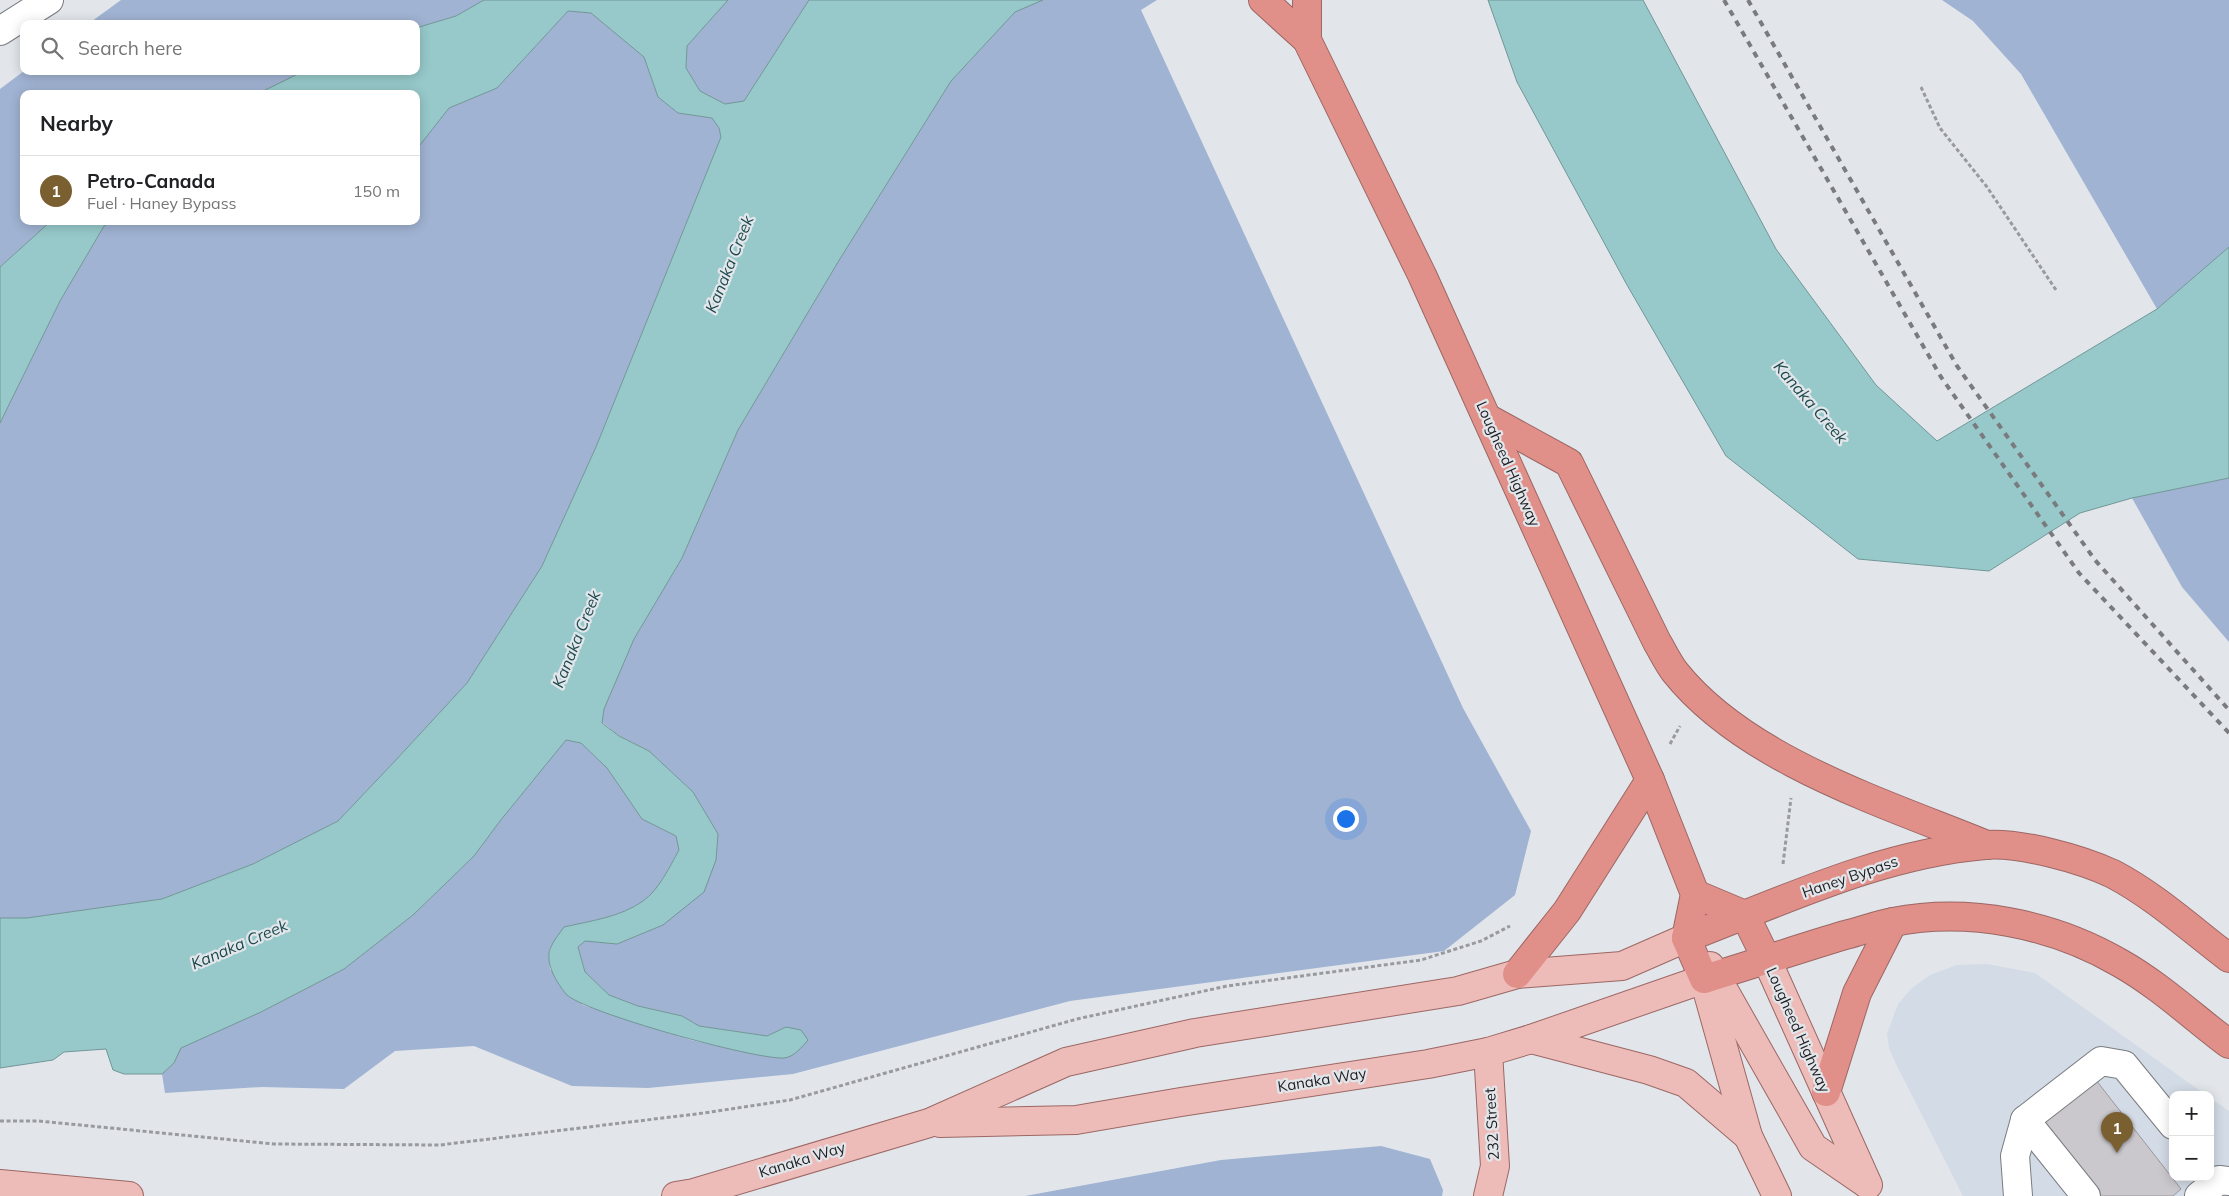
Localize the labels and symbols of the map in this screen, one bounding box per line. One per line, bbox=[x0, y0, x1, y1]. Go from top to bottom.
water label: Kanaka Creek bbox=[700, 212, 758, 315]
water label: Kanaka Creek bbox=[1770, 357, 1853, 448]
street label: Lougheed Highway bbox=[1472, 398, 1545, 529]
water label: Kanaka Creek bbox=[547, 587, 605, 690]
your location bbox=[1333, 806, 1359, 832]
street label: Haney Bypass bbox=[1799, 851, 1900, 902]
water label: Kanaka Creek bbox=[188, 914, 291, 973]
street label: Lougheed Highway bbox=[1762, 964, 1835, 1095]
street label: Kanaka Way bbox=[1276, 1063, 1368, 1096]
street label: 232 Street bbox=[1480, 1087, 1503, 1161]
pin: 1 bbox=[2101, 1112, 2133, 1153]
street label: Kanaka Way bbox=[756, 1137, 847, 1182]

